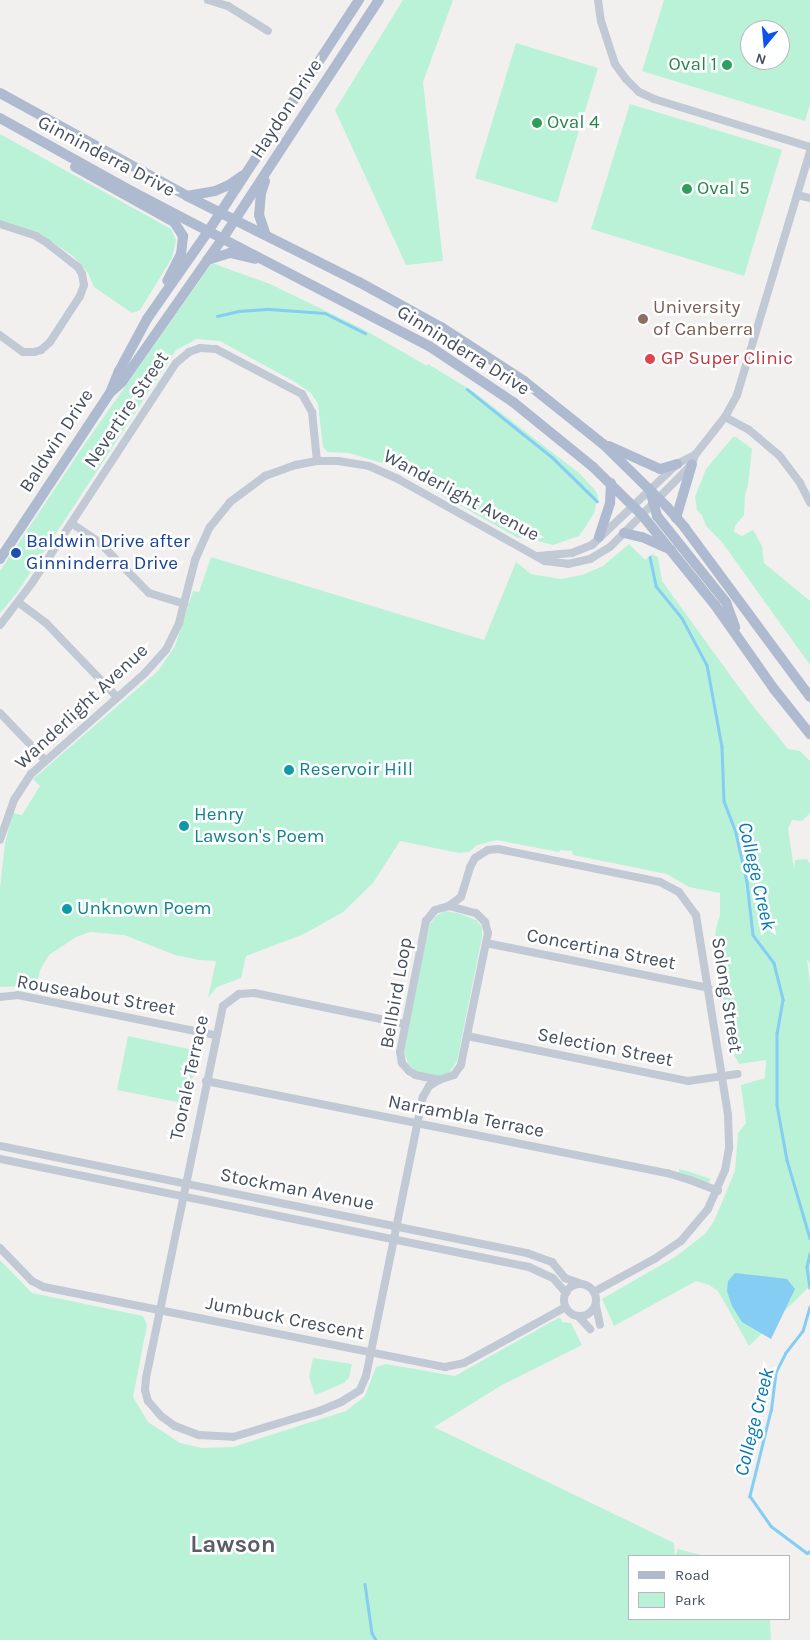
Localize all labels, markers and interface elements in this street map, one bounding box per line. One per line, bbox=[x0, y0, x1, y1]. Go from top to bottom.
north arrow bbox=[740, 20, 790, 70]
text: N bbox=[753, 49, 768, 68]
place label: Oval 1 bbox=[669, 54, 717, 76]
street label: Haydon Drive bbox=[246, 55, 328, 163]
marker: Oval 1 bbox=[721, 59, 733, 71]
street label: Ginninderra Drive bbox=[34, 111, 178, 203]
place label: Oval 4 bbox=[547, 112, 600, 134]
marker: Oval 4 bbox=[531, 117, 543, 129]
place label: Oval 5 bbox=[697, 178, 750, 200]
marker: Oval 5 bbox=[681, 183, 693, 195]
place label: University of Canberra bbox=[653, 297, 753, 341]
street label: Ginninderra Drive bbox=[392, 301, 534, 401]
marker: University of Canberra bbox=[637, 313, 649, 325]
street label: Nevertire Street bbox=[80, 348, 174, 472]
place label: GP Super Clinic bbox=[661, 348, 793, 370]
marker: GP Super Clinic bbox=[643, 352, 657, 366]
street label: Baldwin Drive bbox=[15, 385, 99, 497]
street label: Wanderlight Avenue bbox=[379, 445, 543, 547]
place label: Baldwin Drive after Ginninderra Drive bbox=[26, 531, 190, 575]
marker: Baldwin Drive after Ginninderra Drive bbox=[10, 547, 22, 559]
street label: Wanderlight Avenue bbox=[11, 639, 153, 775]
place label: Reservoir Hill bbox=[299, 759, 413, 781]
marker: Reservoir Hill bbox=[283, 764, 295, 776]
place label: Henry Lawson's Poem bbox=[194, 804, 324, 848]
water label: College Creek bbox=[733, 819, 781, 933]
marker: Henry Lawson's Poem bbox=[178, 820, 190, 832]
place label: Unknown Poem bbox=[77, 898, 212, 920]
marker: Unknown Poem bbox=[61, 903, 73, 915]
street label: Concertina Street bbox=[525, 924, 677, 976]
street label: Bellbird Loop bbox=[376, 936, 418, 1050]
street label: Solong Street bbox=[706, 936, 746, 1054]
street label: Rouseabout Street bbox=[15, 971, 177, 1021]
street label: Toorale Terrace bbox=[166, 1013, 214, 1143]
street label: Selection Street bbox=[535, 1024, 675, 1072]
street label: Narrambla Terrace bbox=[386, 1091, 546, 1143]
street label: Stockman Avenue bbox=[218, 1164, 376, 1216]
street label: Jumbuck Crescent bbox=[204, 1292, 366, 1346]
water label: College Creek bbox=[729, 1365, 779, 1479]
district label: Lawson bbox=[190, 1531, 276, 1559]
legend bbox=[628, 1555, 790, 1620]
text: Road bbox=[675, 1566, 710, 1584]
text: Park bbox=[675, 1591, 705, 1609]

